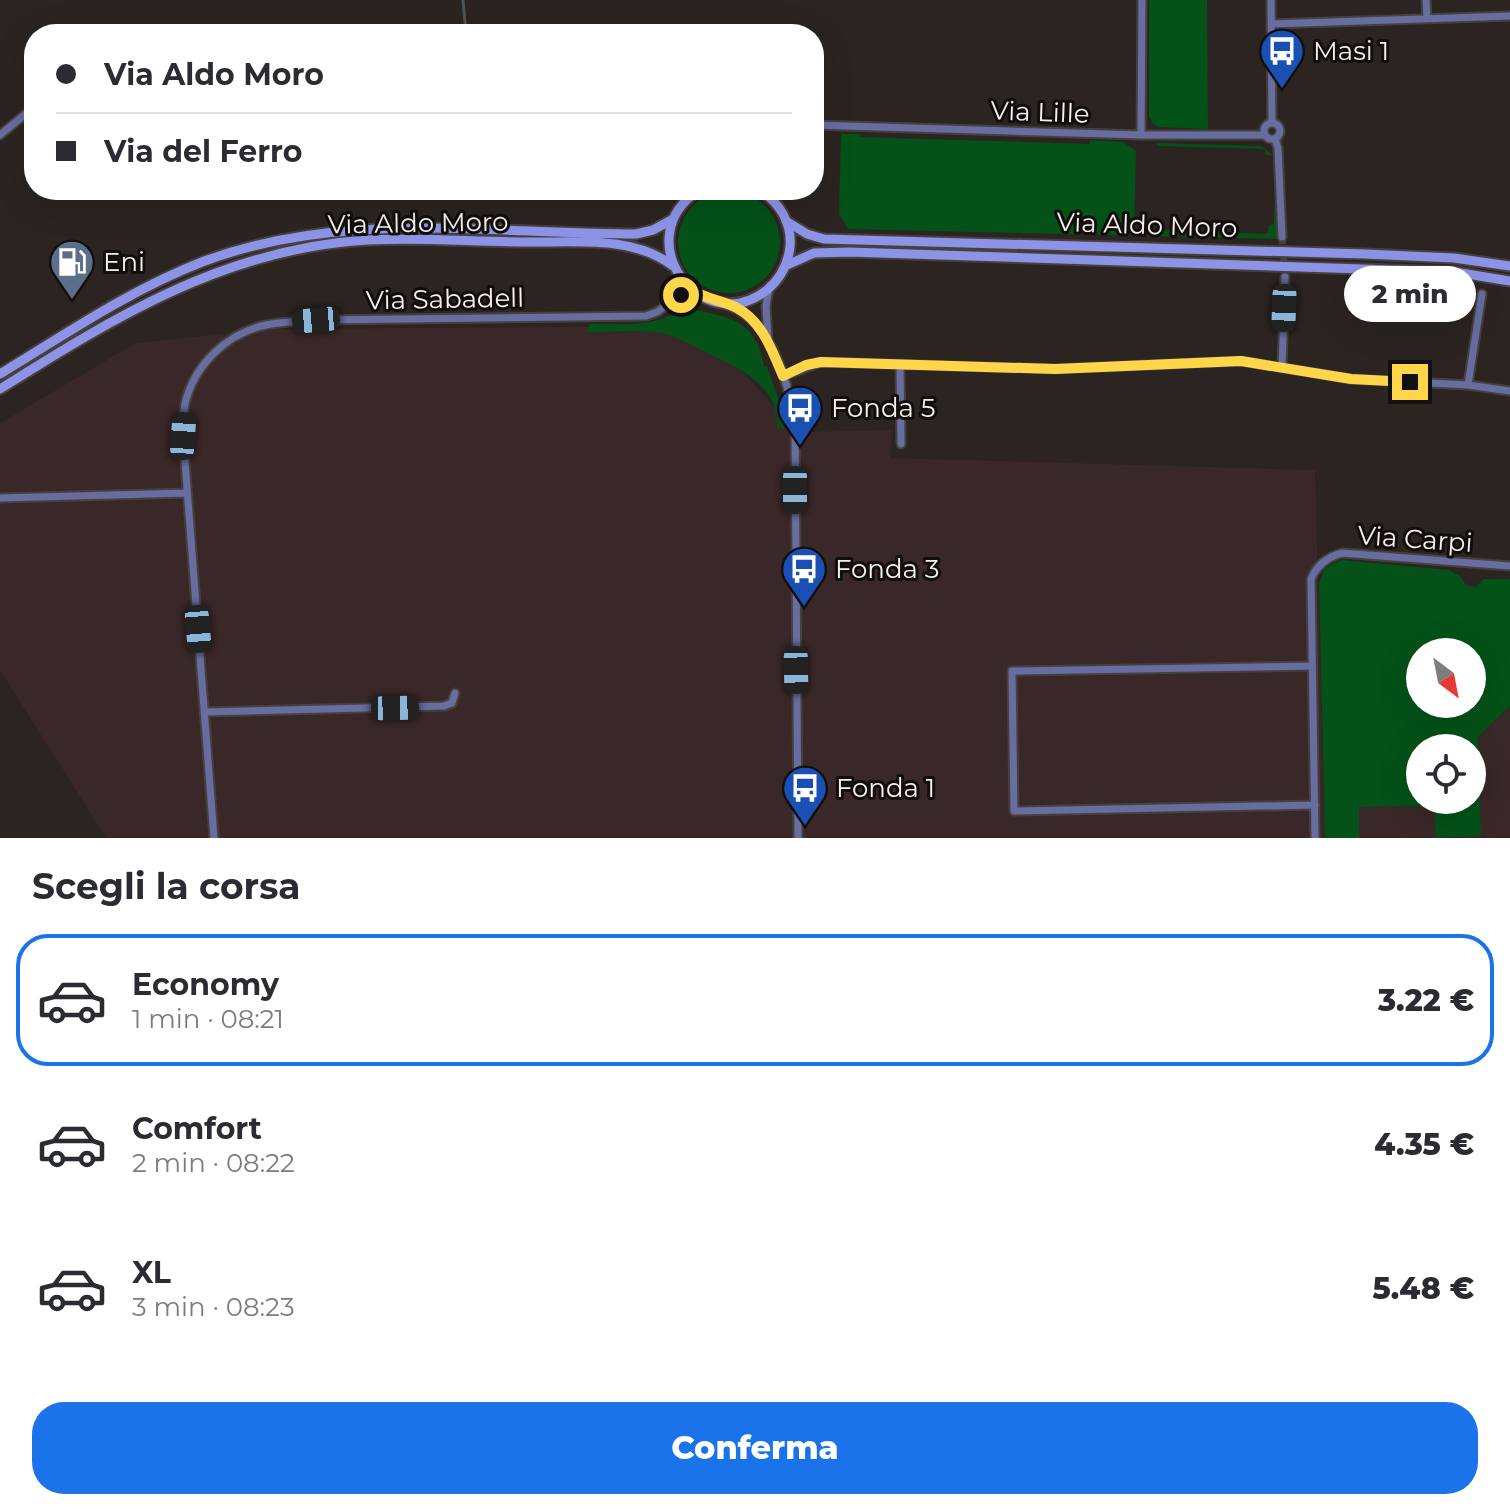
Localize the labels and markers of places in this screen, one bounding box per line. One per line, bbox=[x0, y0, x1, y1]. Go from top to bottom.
bus stop icon: Masi 1 bbox=[1258, 27, 1306, 90]
place label: Masi 1 bbox=[1313, 35, 1389, 67]
fuel station icon: Eni bbox=[48, 238, 96, 301]
place label: Eni bbox=[103, 246, 145, 278]
bus stop icon: Fonda 5 bbox=[776, 384, 824, 447]
place label: Fonda 5 bbox=[831, 392, 935, 424]
bus stop icon: Fonda 3 bbox=[780, 545, 828, 608]
place label: Fonda 3 bbox=[835, 553, 939, 585]
bus stop icon: Fonda 1 bbox=[781, 764, 829, 827]
place label: Fonda 1 bbox=[836, 772, 935, 804]

